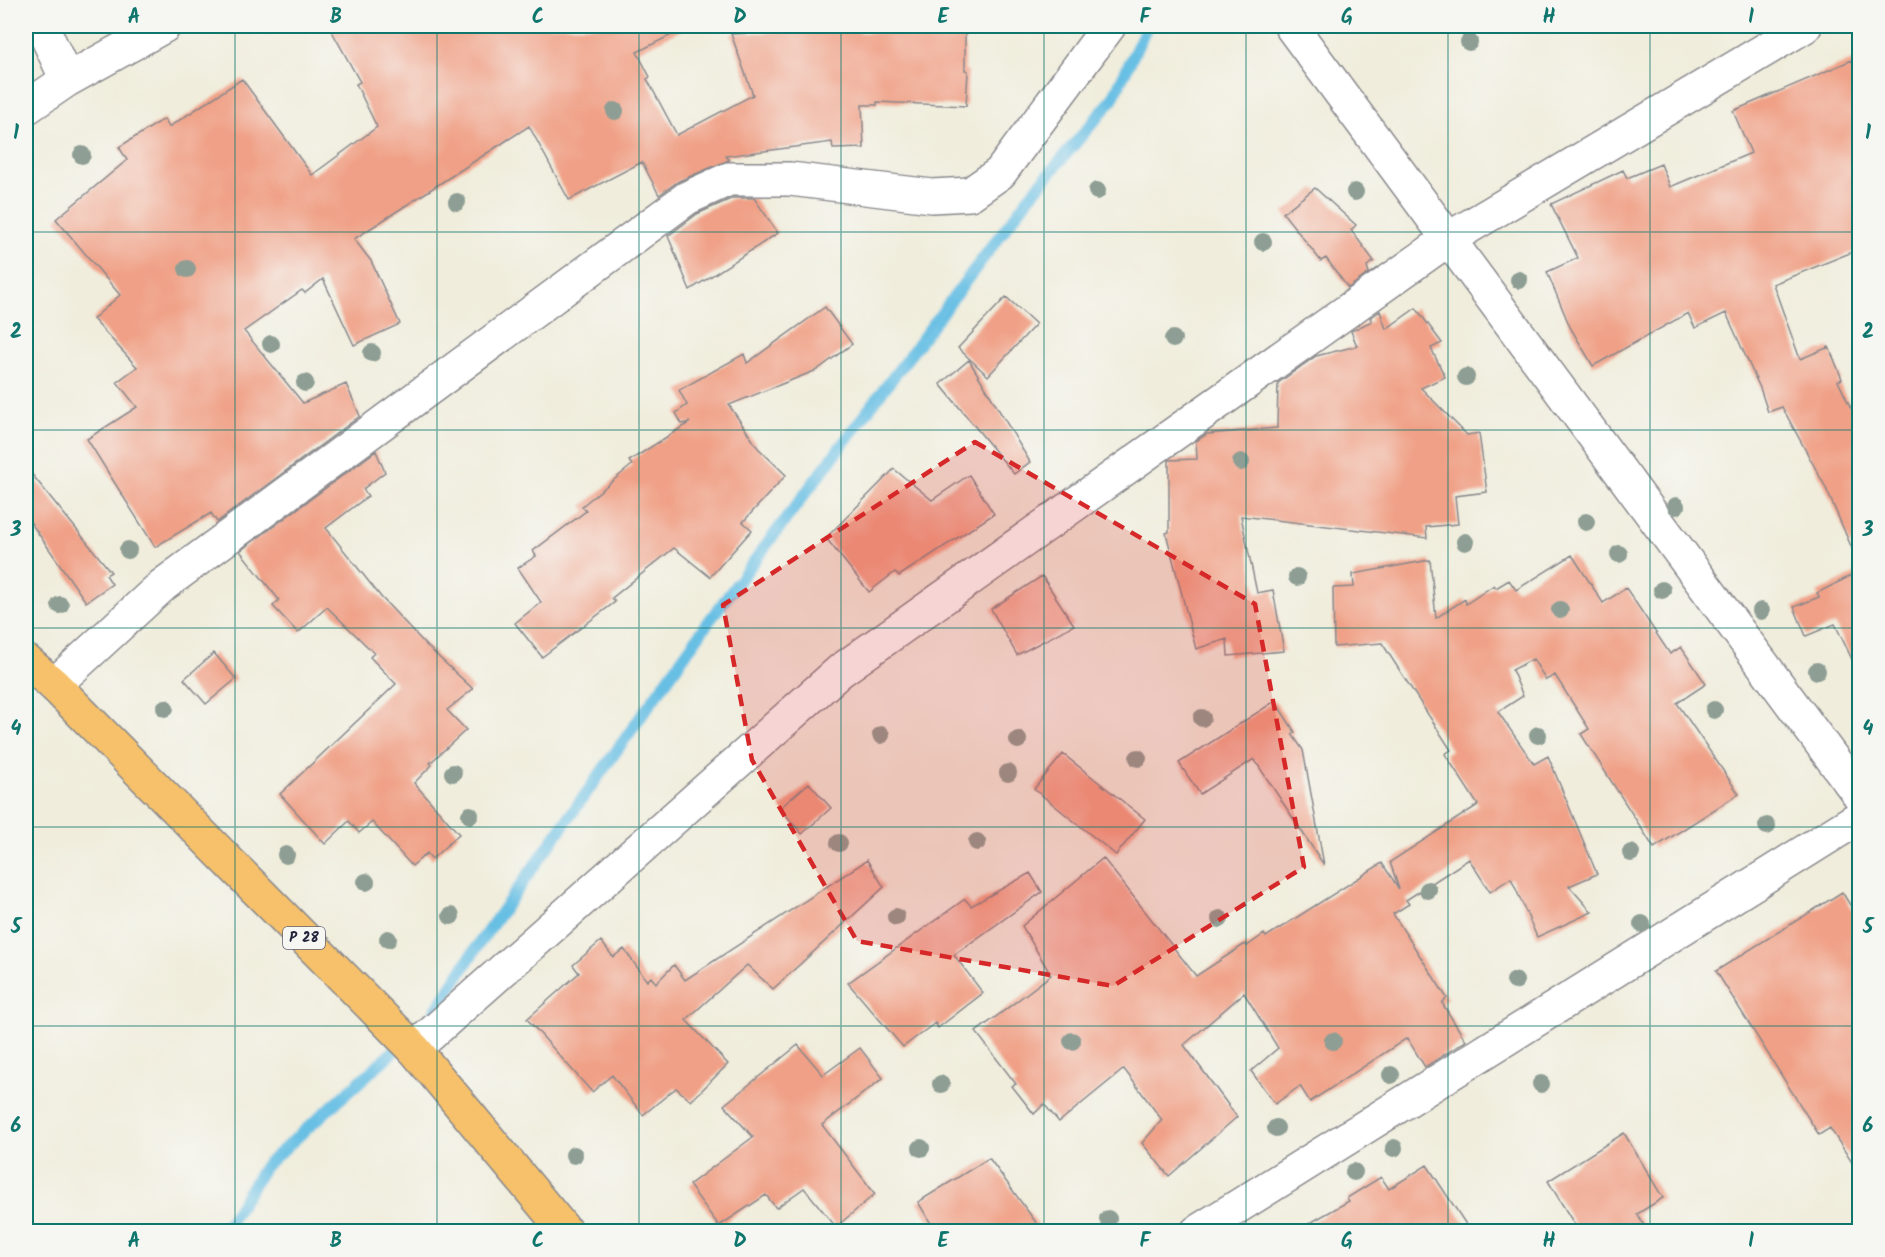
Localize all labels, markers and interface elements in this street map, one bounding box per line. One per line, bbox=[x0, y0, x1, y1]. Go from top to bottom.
text: A bbox=[128, 2, 140, 34]
text: B bbox=[330, 2, 342, 34]
text: C bbox=[532, 2, 544, 34]
text: D bbox=[733, 2, 747, 34]
text: E bbox=[937, 2, 949, 34]
text: F bbox=[1140, 2, 1152, 34]
text: G bbox=[1341, 2, 1353, 34]
text: H bbox=[1542, 2, 1556, 34]
text: I bbox=[1748, 2, 1754, 34]
text: 1 bbox=[13, 118, 19, 150]
text: 1 bbox=[1865, 118, 1871, 150]
text: 2 bbox=[10, 317, 22, 349]
text: 2 bbox=[1862, 317, 1874, 349]
text: 3 bbox=[10, 515, 22, 547]
text: 3 bbox=[1862, 515, 1874, 547]
text: 4 bbox=[11, 714, 22, 746]
text: 4 bbox=[1863, 714, 1874, 746]
text: 5 bbox=[10, 912, 23, 944]
text: 5 bbox=[1862, 912, 1875, 944]
road number: P 28 bbox=[283, 927, 325, 949]
text: 6 bbox=[11, 1111, 22, 1143]
text: 6 bbox=[1863, 1111, 1874, 1143]
text: A bbox=[128, 1226, 140, 1257]
text: B bbox=[330, 1226, 342, 1257]
text: C bbox=[532, 1226, 544, 1257]
text: D bbox=[733, 1226, 747, 1257]
text: E bbox=[937, 1226, 949, 1257]
text: F bbox=[1140, 1226, 1152, 1257]
text: G bbox=[1341, 1226, 1353, 1257]
text: H bbox=[1542, 1226, 1556, 1257]
text: I bbox=[1748, 1226, 1754, 1257]

